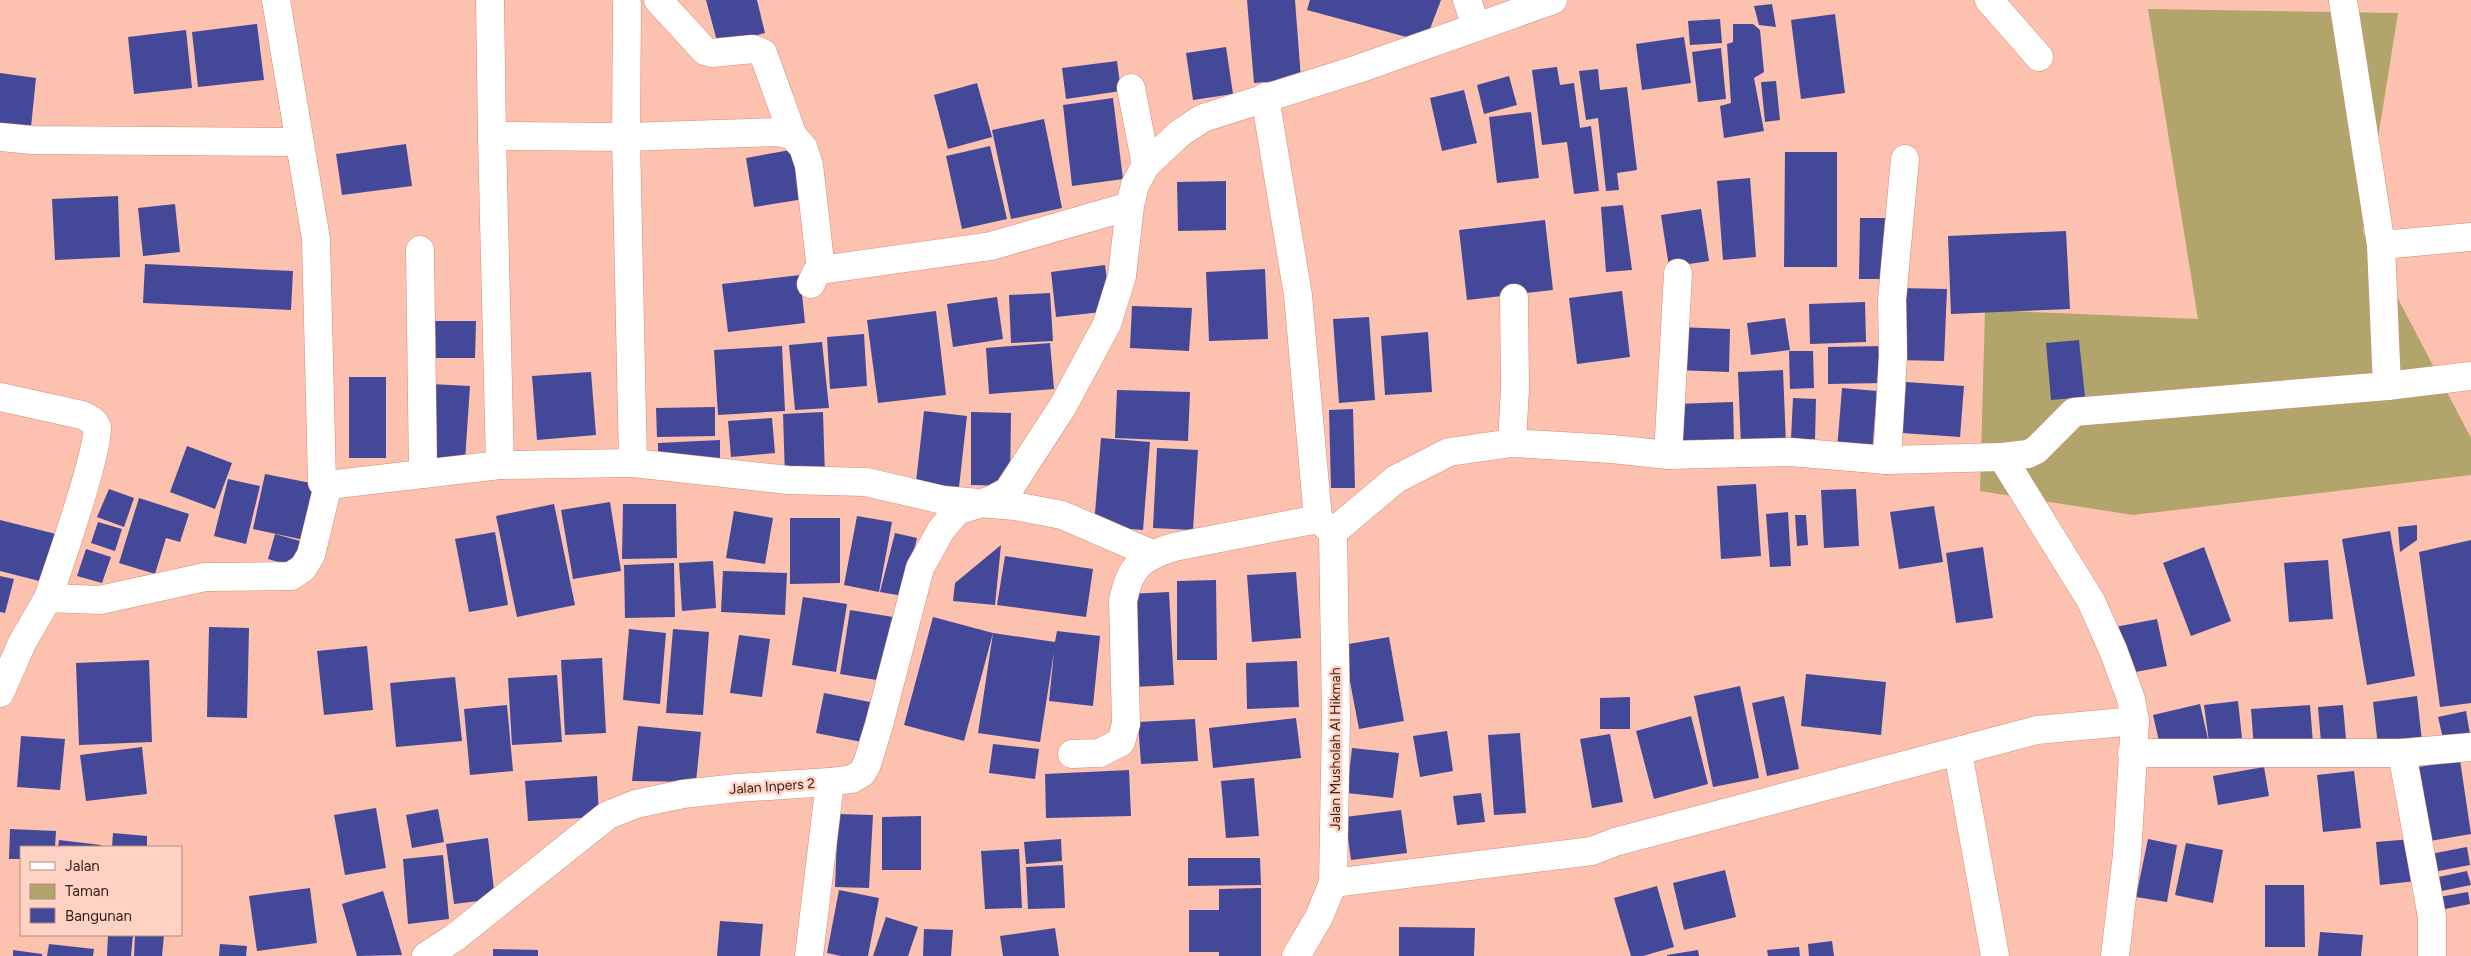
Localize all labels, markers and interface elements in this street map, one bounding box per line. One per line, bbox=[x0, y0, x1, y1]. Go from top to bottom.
street label: Jalan Musholah Al Hikmah bbox=[1327, 667, 1344, 830]
street label: Jalan Inpers 2 bbox=[729, 775, 815, 798]
legend bbox=[20, 846, 182, 936]
text: Jalan bbox=[65, 857, 100, 875]
text: Taman bbox=[65, 882, 109, 900]
text: Bangunan bbox=[65, 907, 132, 925]

